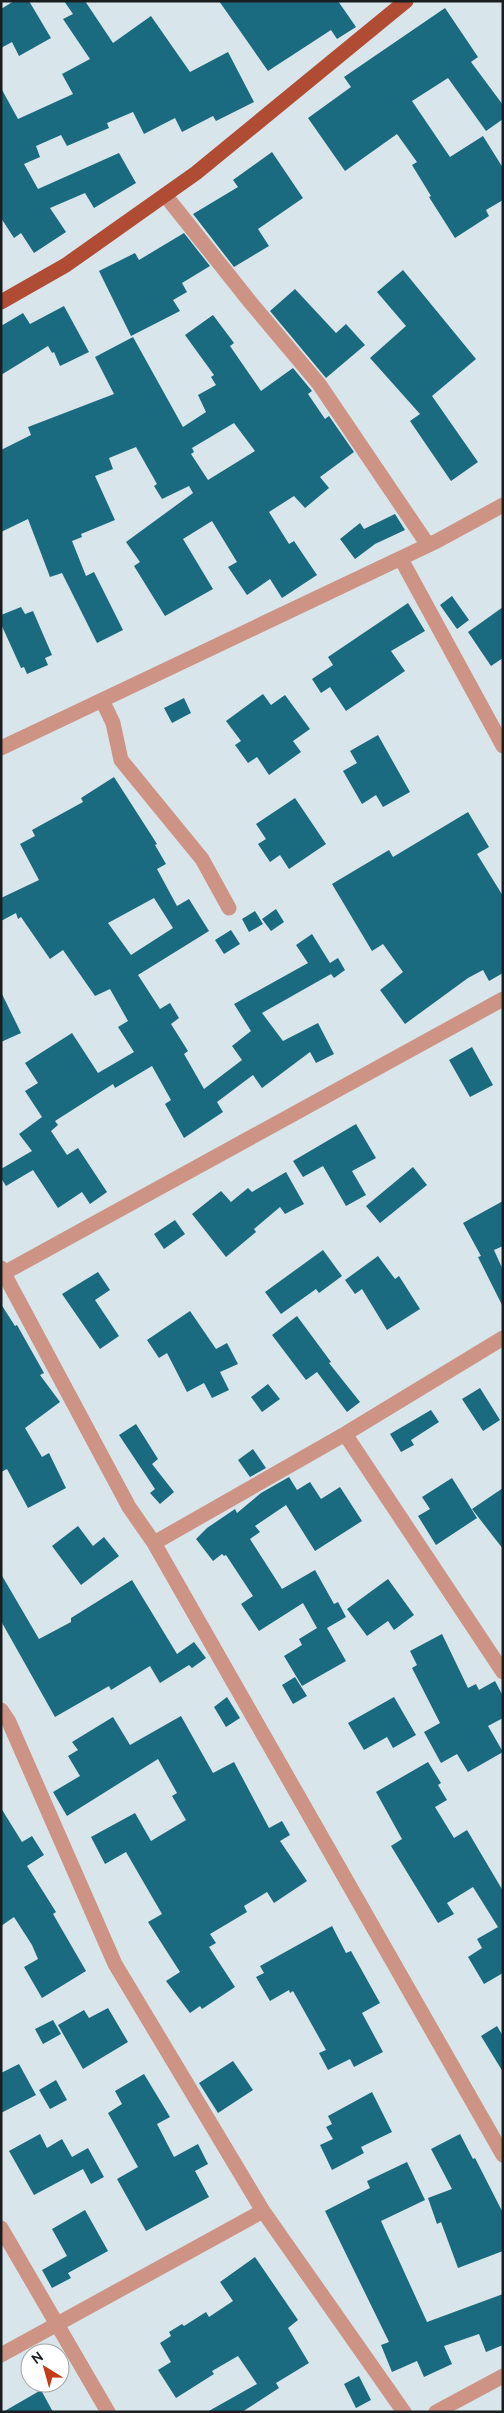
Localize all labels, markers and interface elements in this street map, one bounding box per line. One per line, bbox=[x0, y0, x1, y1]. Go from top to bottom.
north arrow bbox=[20, 2343, 70, 2393]
text: N bbox=[28, 2348, 46, 2367]

